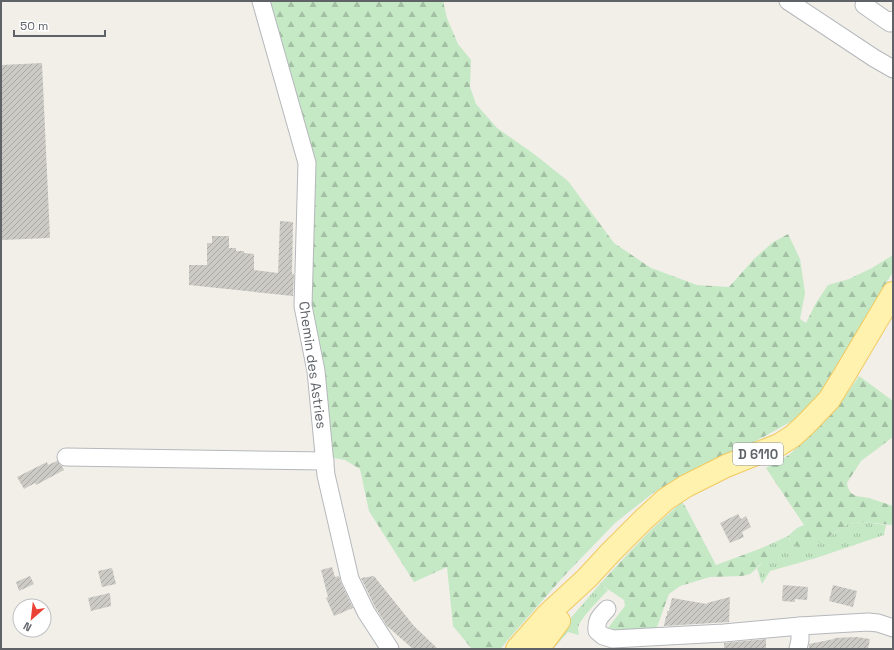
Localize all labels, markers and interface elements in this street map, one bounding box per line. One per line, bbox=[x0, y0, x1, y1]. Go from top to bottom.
scale bar bbox=[14, 12, 105, 38]
text: 50 m bbox=[20, 18, 48, 34]
street label: Chemin des Astries bbox=[295, 300, 331, 430]
road number: D 6110 bbox=[733, 443, 783, 465]
north arrow bbox=[12, 598, 52, 638]
text: N bbox=[21, 619, 34, 635]

